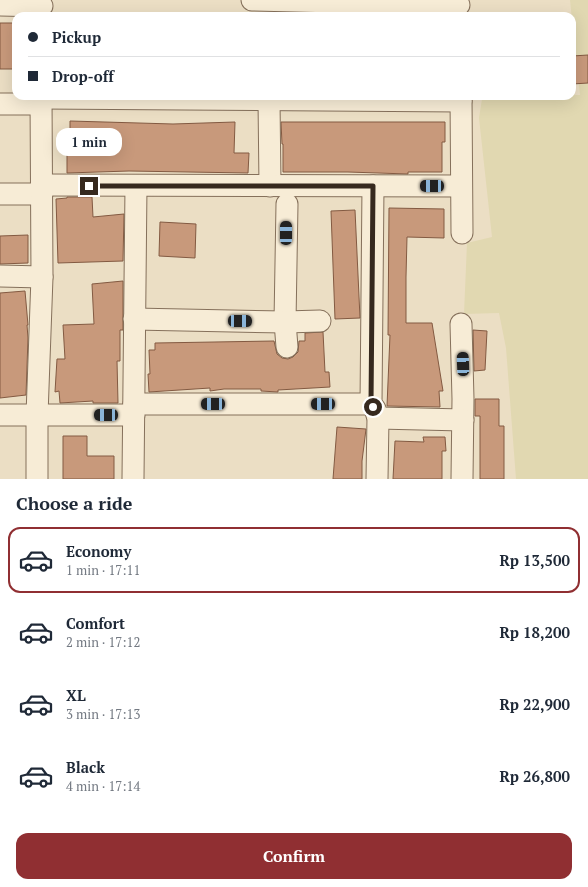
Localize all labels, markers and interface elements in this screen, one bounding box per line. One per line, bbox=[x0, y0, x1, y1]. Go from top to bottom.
text: Pickup bbox=[52, 27, 101, 47]
text: Drop-off bbox=[52, 66, 114, 86]
callout: 1 min bbox=[56, 128, 122, 156]
text: 1 min bbox=[71, 133, 107, 151]
route end bbox=[80, 177, 98, 195]
car bbox=[420, 180, 444, 192]
car bbox=[280, 221, 292, 245]
car bbox=[228, 315, 252, 327]
car bbox=[457, 352, 469, 376]
car bbox=[201, 398, 225, 410]
car bbox=[311, 398, 335, 410]
route start bbox=[364, 398, 382, 416]
car bbox=[94, 409, 118, 421]
text: Choose a ride bbox=[16, 491, 132, 515]
text: Economy bbox=[66, 541, 131, 561]
icon: car bbox=[18, 542, 54, 578]
text: Rp 13,500 bbox=[499, 550, 570, 570]
text: 1 min · 17:11 bbox=[66, 561, 140, 579]
text: Comfort bbox=[66, 613, 125, 633]
icon: car bbox=[18, 614, 54, 650]
text: Rp 18,200 bbox=[499, 622, 570, 642]
text: 2 min · 17:12 bbox=[66, 633, 140, 651]
text: XL bbox=[66, 685, 86, 705]
icon: car bbox=[18, 686, 54, 722]
text: Rp 22,900 bbox=[499, 694, 570, 714]
text: 3 min · 17:13 bbox=[66, 705, 140, 723]
text: Black bbox=[66, 757, 105, 777]
icon: car bbox=[18, 758, 54, 794]
text: Rp 26,800 bbox=[499, 766, 570, 786]
text: 4 min · 17:14 bbox=[66, 777, 140, 795]
button: Confirm bbox=[16, 833, 572, 879]

